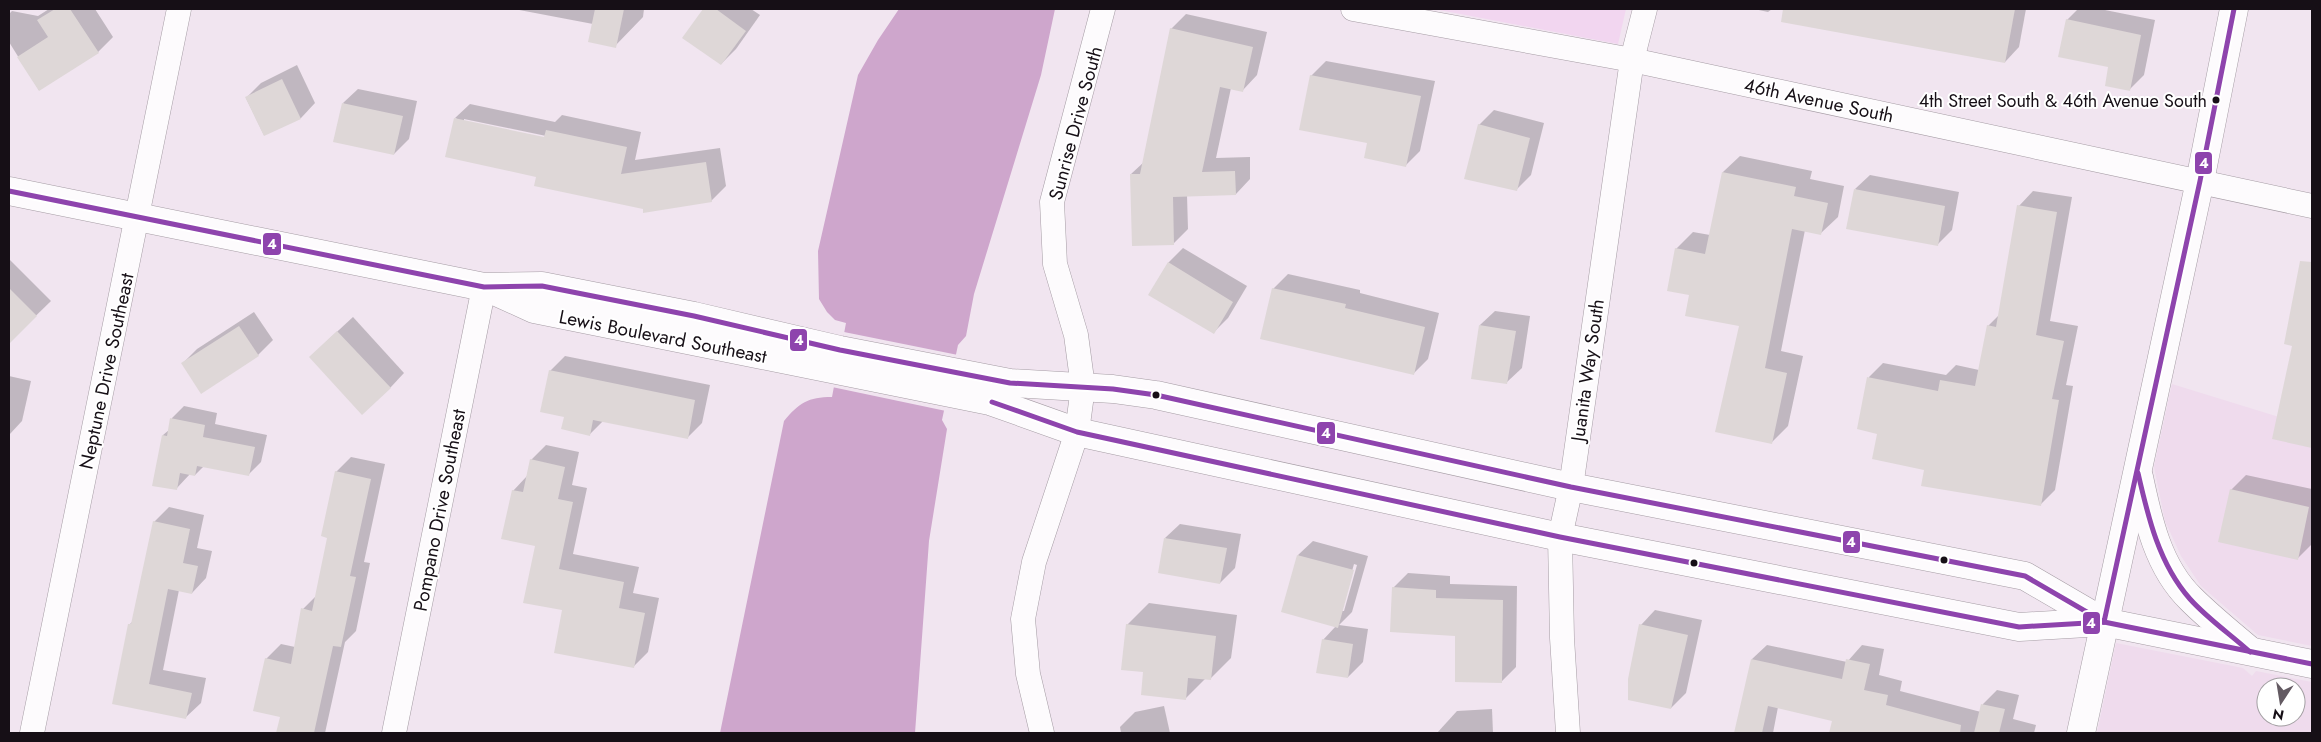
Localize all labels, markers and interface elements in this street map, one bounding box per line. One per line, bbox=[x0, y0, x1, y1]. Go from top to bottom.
street label: Sunrise Drive South bbox=[1042, 43, 1109, 203]
street label: 46th Avenue South bbox=[1742, 71, 1896, 130]
place label: 4th Street South & 46th Avenue South bbox=[1919, 88, 2207, 114]
marker: 4th Street South & 46th Avenue South bbox=[2211, 95, 2221, 105]
line badge: 4 bbox=[2194, 151, 2213, 175]
text: 4 bbox=[2199, 153, 2209, 173]
line badge: 4 bbox=[262, 232, 282, 256]
text: 4 bbox=[267, 234, 277, 254]
street label: Neptune Drive Southeast bbox=[73, 270, 141, 472]
street label: Juanita Way South bbox=[1564, 297, 1611, 446]
street label: Lewis Boulevard Southeast bbox=[557, 303, 770, 370]
line badge: 4 bbox=[789, 328, 808, 352]
text: 4 bbox=[794, 330, 804, 350]
unlabelled marker bbox=[1151, 390, 1161, 400]
street label: Pompano Drive Southeast bbox=[407, 406, 472, 614]
line badge: 4 bbox=[1316, 421, 1336, 445]
text: 4 bbox=[1321, 423, 1331, 443]
line badge: 4 bbox=[1842, 530, 1861, 554]
text: 4 bbox=[1846, 532, 1856, 552]
unlabelled marker bbox=[1939, 555, 1949, 565]
unlabelled marker bbox=[1689, 558, 1699, 568]
line badge: 4 bbox=[2082, 611, 2101, 635]
text: 4 bbox=[2086, 613, 2096, 633]
north arrow bbox=[2256, 677, 2306, 727]
text: N bbox=[2271, 704, 2286, 726]

